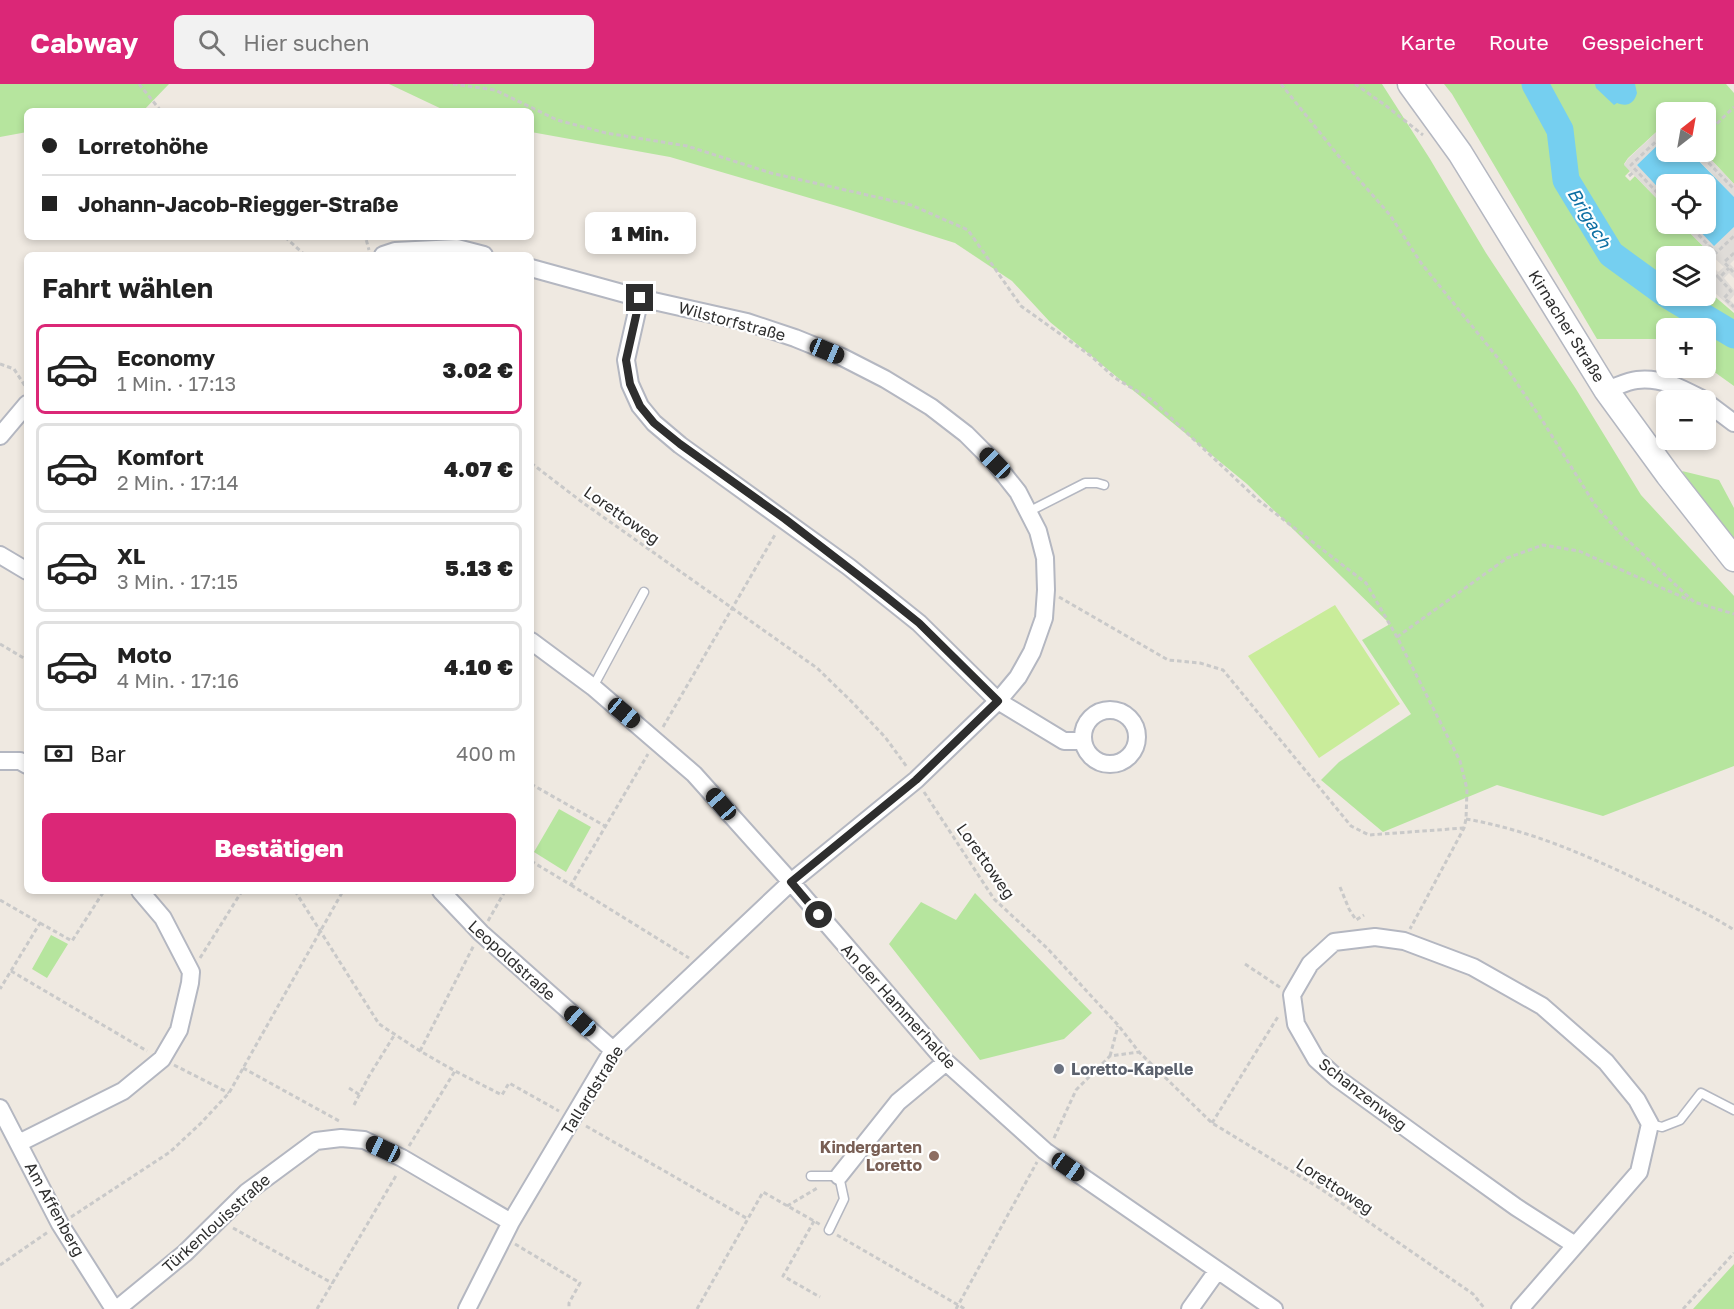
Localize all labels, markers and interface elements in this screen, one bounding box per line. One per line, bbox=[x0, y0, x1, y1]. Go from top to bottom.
search box bbox=[174, 15, 594, 69]
text: Cabway bbox=[30, 26, 138, 59]
icon: search bbox=[195, 26, 228, 59]
text: Hier suchen bbox=[243, 29, 370, 56]
text: Karte bbox=[1400, 29, 1456, 55]
text: Route bbox=[1489, 29, 1549, 55]
text: Gespeichert bbox=[1582, 29, 1704, 55]
north arrow bbox=[1656, 102, 1716, 162]
map controls bbox=[1656, 102, 1716, 450]
text: Lorretohöhe bbox=[78, 132, 208, 159]
button: locate bbox=[1656, 174, 1716, 234]
water label: Brigach bbox=[1563, 184, 1617, 252]
text: Johann-Jacob-Riegger-Straße bbox=[78, 190, 398, 217]
callout: 1 Min. bbox=[584, 211, 696, 253]
text: 1 Min. bbox=[612, 221, 670, 245]
button: layers bbox=[1656, 246, 1716, 306]
street label: Kirnacher Straße bbox=[1524, 266, 1610, 386]
text: Fahrt wählen bbox=[42, 272, 213, 304]
route end bbox=[626, 284, 653, 311]
street label: Wilstorfstraße bbox=[676, 297, 788, 345]
button: + bbox=[1656, 318, 1716, 378]
car bbox=[807, 336, 847, 366]
icon: car bbox=[45, 342, 99, 396]
text: Economy bbox=[117, 344, 215, 371]
text: 3.02 € bbox=[442, 356, 513, 383]
text: 1 Min. · 17:13 bbox=[117, 371, 236, 395]
button: − bbox=[1656, 390, 1716, 450]
icon: car bbox=[45, 441, 99, 495]
text: Komfort bbox=[117, 443, 204, 470]
car bbox=[976, 444, 1014, 482]
text: 4.07 € bbox=[444, 455, 513, 482]
text: 2 Min. · 17:14 bbox=[117, 470, 239, 494]
street label: Lorettoweg bbox=[580, 482, 664, 548]
icon: car bbox=[45, 540, 99, 594]
text: XL bbox=[117, 542, 145, 569]
text: 5.13 € bbox=[445, 554, 513, 581]
text: 3 Min. · 17:15 bbox=[117, 569, 238, 593]
icon: car bbox=[45, 639, 99, 693]
text: Moto bbox=[117, 641, 172, 668]
text: 4.10 € bbox=[444, 653, 513, 680]
text: 4 Min. · 17:16 bbox=[117, 668, 239, 692]
car bbox=[604, 695, 644, 731]
icon: cash bbox=[42, 737, 75, 770]
text: Bar bbox=[90, 740, 126, 767]
text: 400 m bbox=[456, 741, 516, 765]
car bbox=[702, 785, 740, 823]
button: Bestätigen bbox=[42, 813, 516, 882]
street label: Lorettoweg bbox=[953, 819, 1019, 903]
route start bbox=[805, 901, 832, 928]
street label: Leopoldstraße bbox=[464, 916, 560, 1004]
street label: An der Hammerhalde bbox=[837, 939, 961, 1073]
car bbox=[561, 1002, 599, 1040]
street label: Tallardstraße bbox=[557, 1042, 627, 1138]
street label: Schanzenweg bbox=[1315, 1053, 1411, 1135]
place label: Loretto-Kapelle bbox=[1071, 1059, 1194, 1079]
marker: Loretto-Kapelle bbox=[1052, 1062, 1066, 1076]
car bbox=[363, 1133, 403, 1165]
place label: Kindergarten Loretto bbox=[820, 1137, 922, 1175]
marker: Kindergarten Loretto bbox=[927, 1149, 941, 1163]
car bbox=[1048, 1149, 1088, 1185]
street label: Lorettoweg bbox=[1293, 1154, 1377, 1218]
street label: Am Affenberg bbox=[21, 1158, 89, 1260]
street label: Türkenlouisstraße bbox=[158, 1169, 274, 1277]

